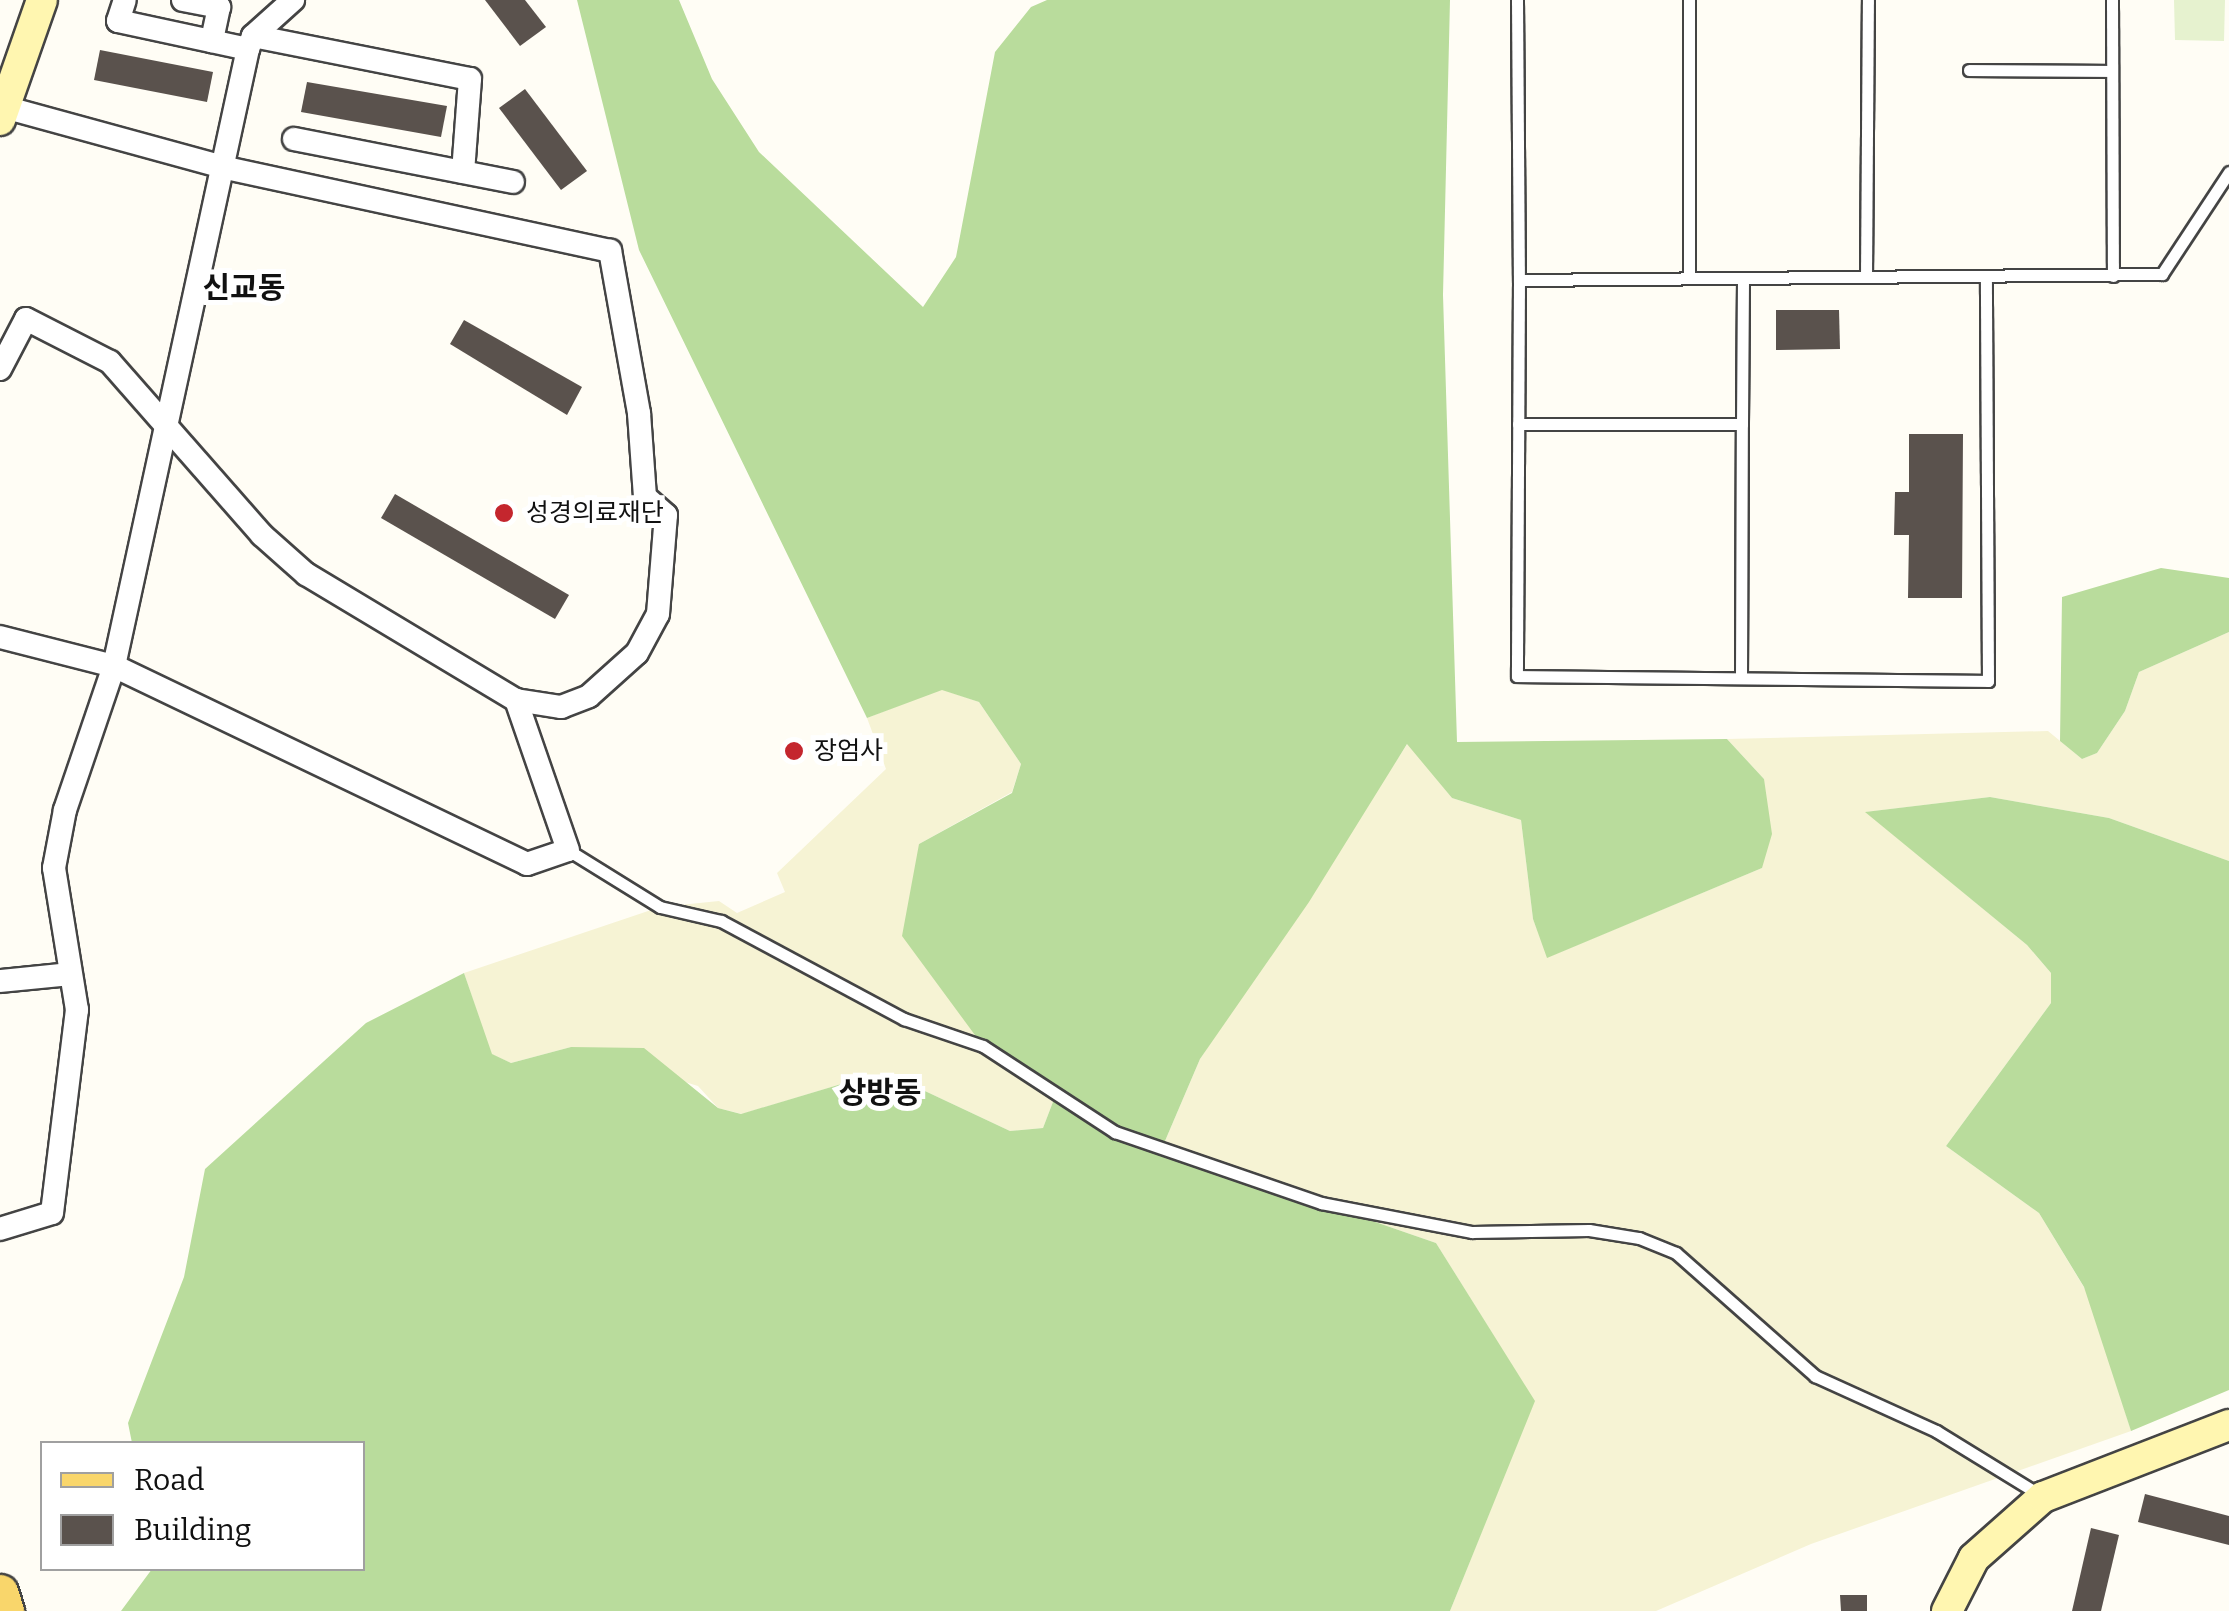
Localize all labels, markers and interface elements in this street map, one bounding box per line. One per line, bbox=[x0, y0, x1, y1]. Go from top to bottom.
district label: 신교동 bbox=[203, 270, 285, 306]
place label: 성경의료재단 bbox=[526, 498, 664, 528]
marker: 성경의료재단 bbox=[491, 500, 517, 526]
place label: 장엄사 bbox=[814, 736, 883, 766]
marker: 장엄사 bbox=[783, 740, 805, 762]
district label: 상방동 bbox=[839, 1075, 921, 1111]
legend bbox=[40, 1441, 365, 1571]
text: Road bbox=[134, 1462, 205, 1498]
text: Building bbox=[134, 1512, 252, 1548]

